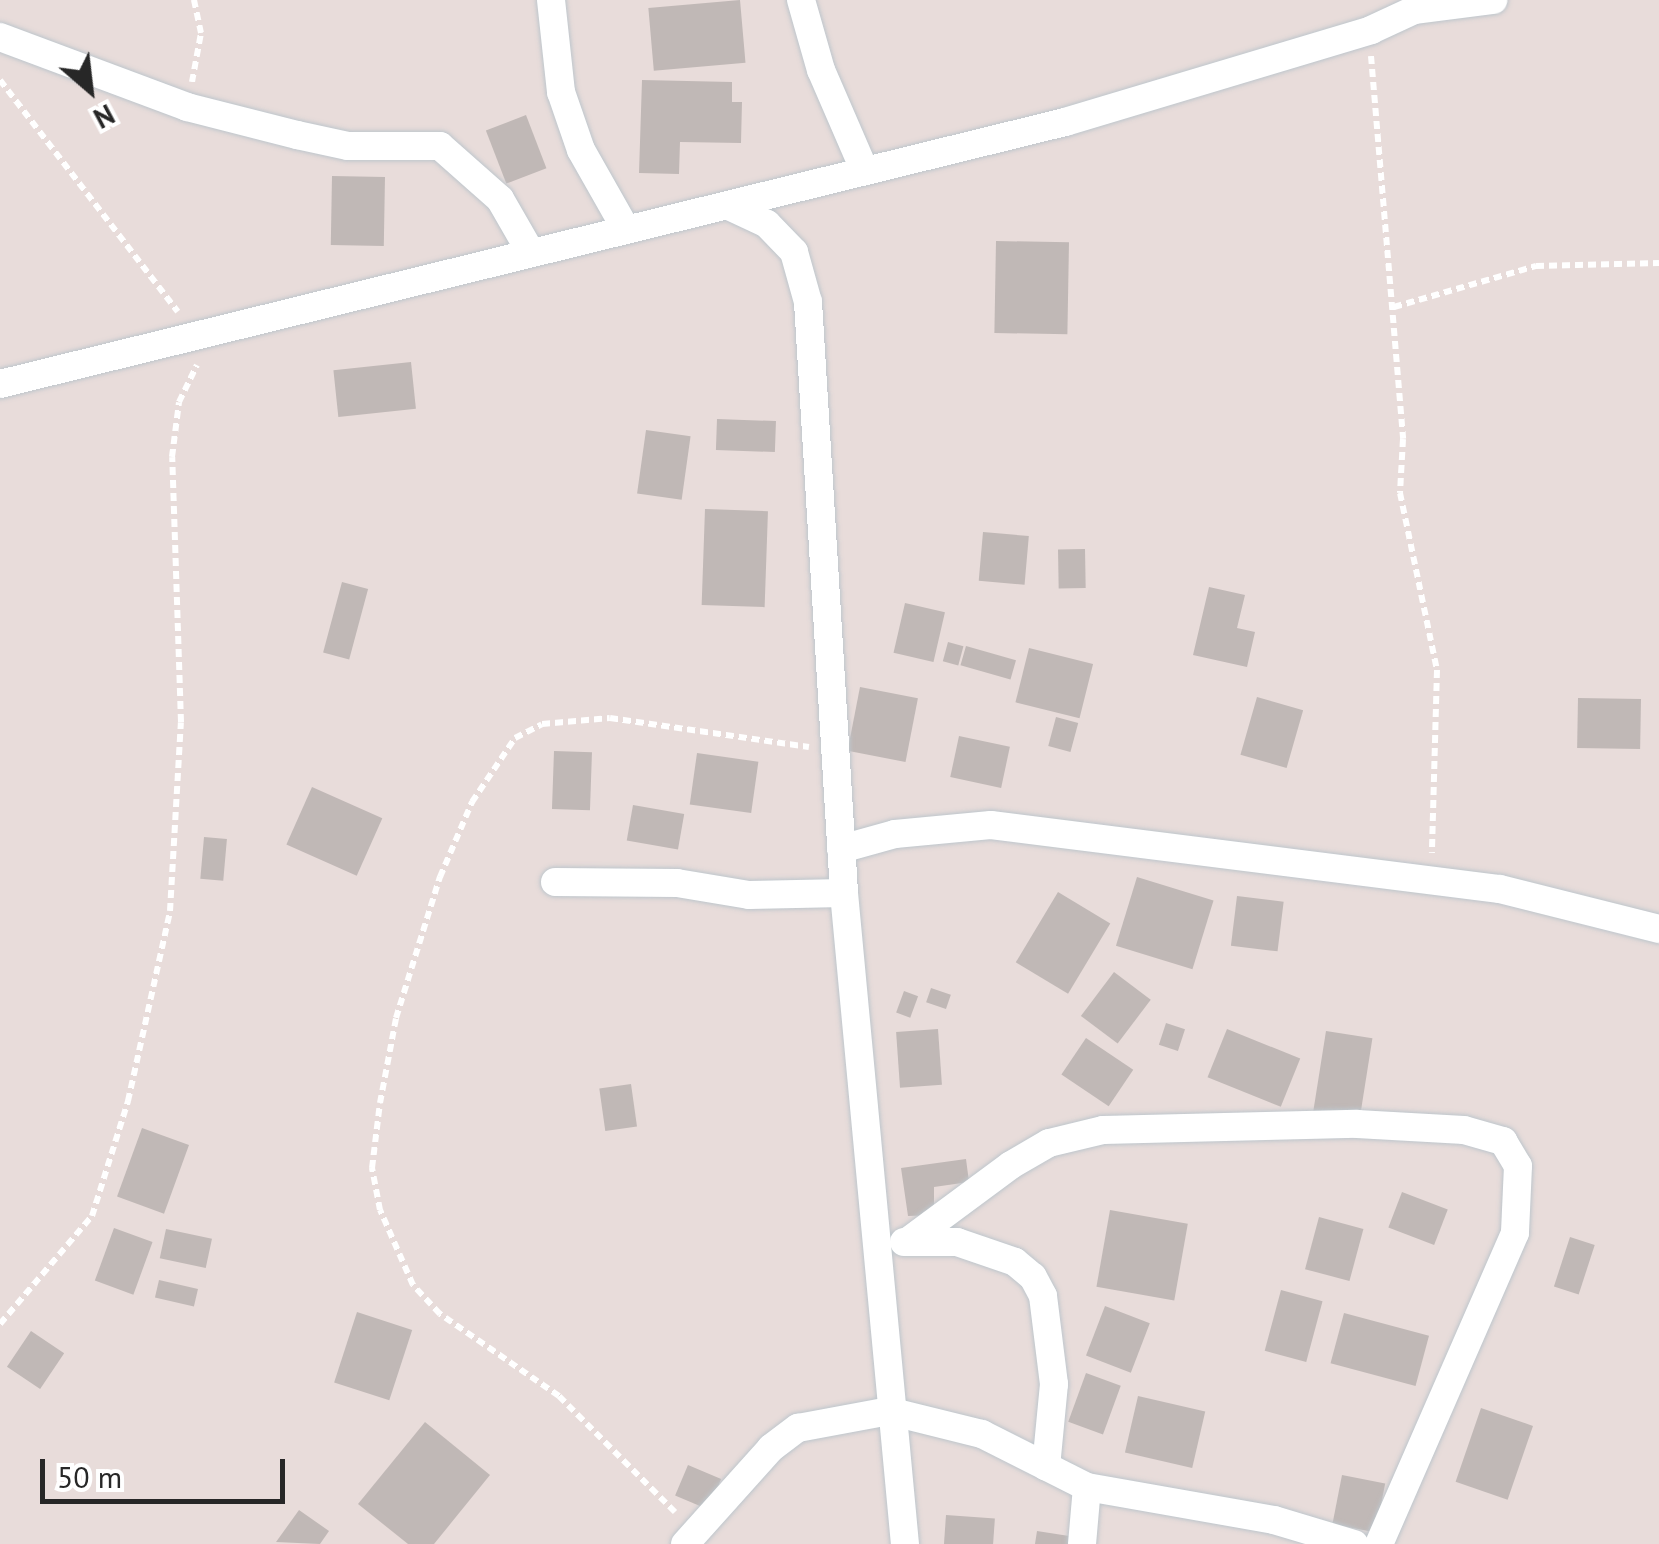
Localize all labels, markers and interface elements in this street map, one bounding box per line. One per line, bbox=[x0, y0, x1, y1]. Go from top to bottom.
north arrow bbox=[40, 40, 140, 140]
text: N bbox=[88, 96, 121, 138]
scale bar bbox=[45, 1439, 290, 1501]
text: 50 m bbox=[57, 1457, 122, 1496]

